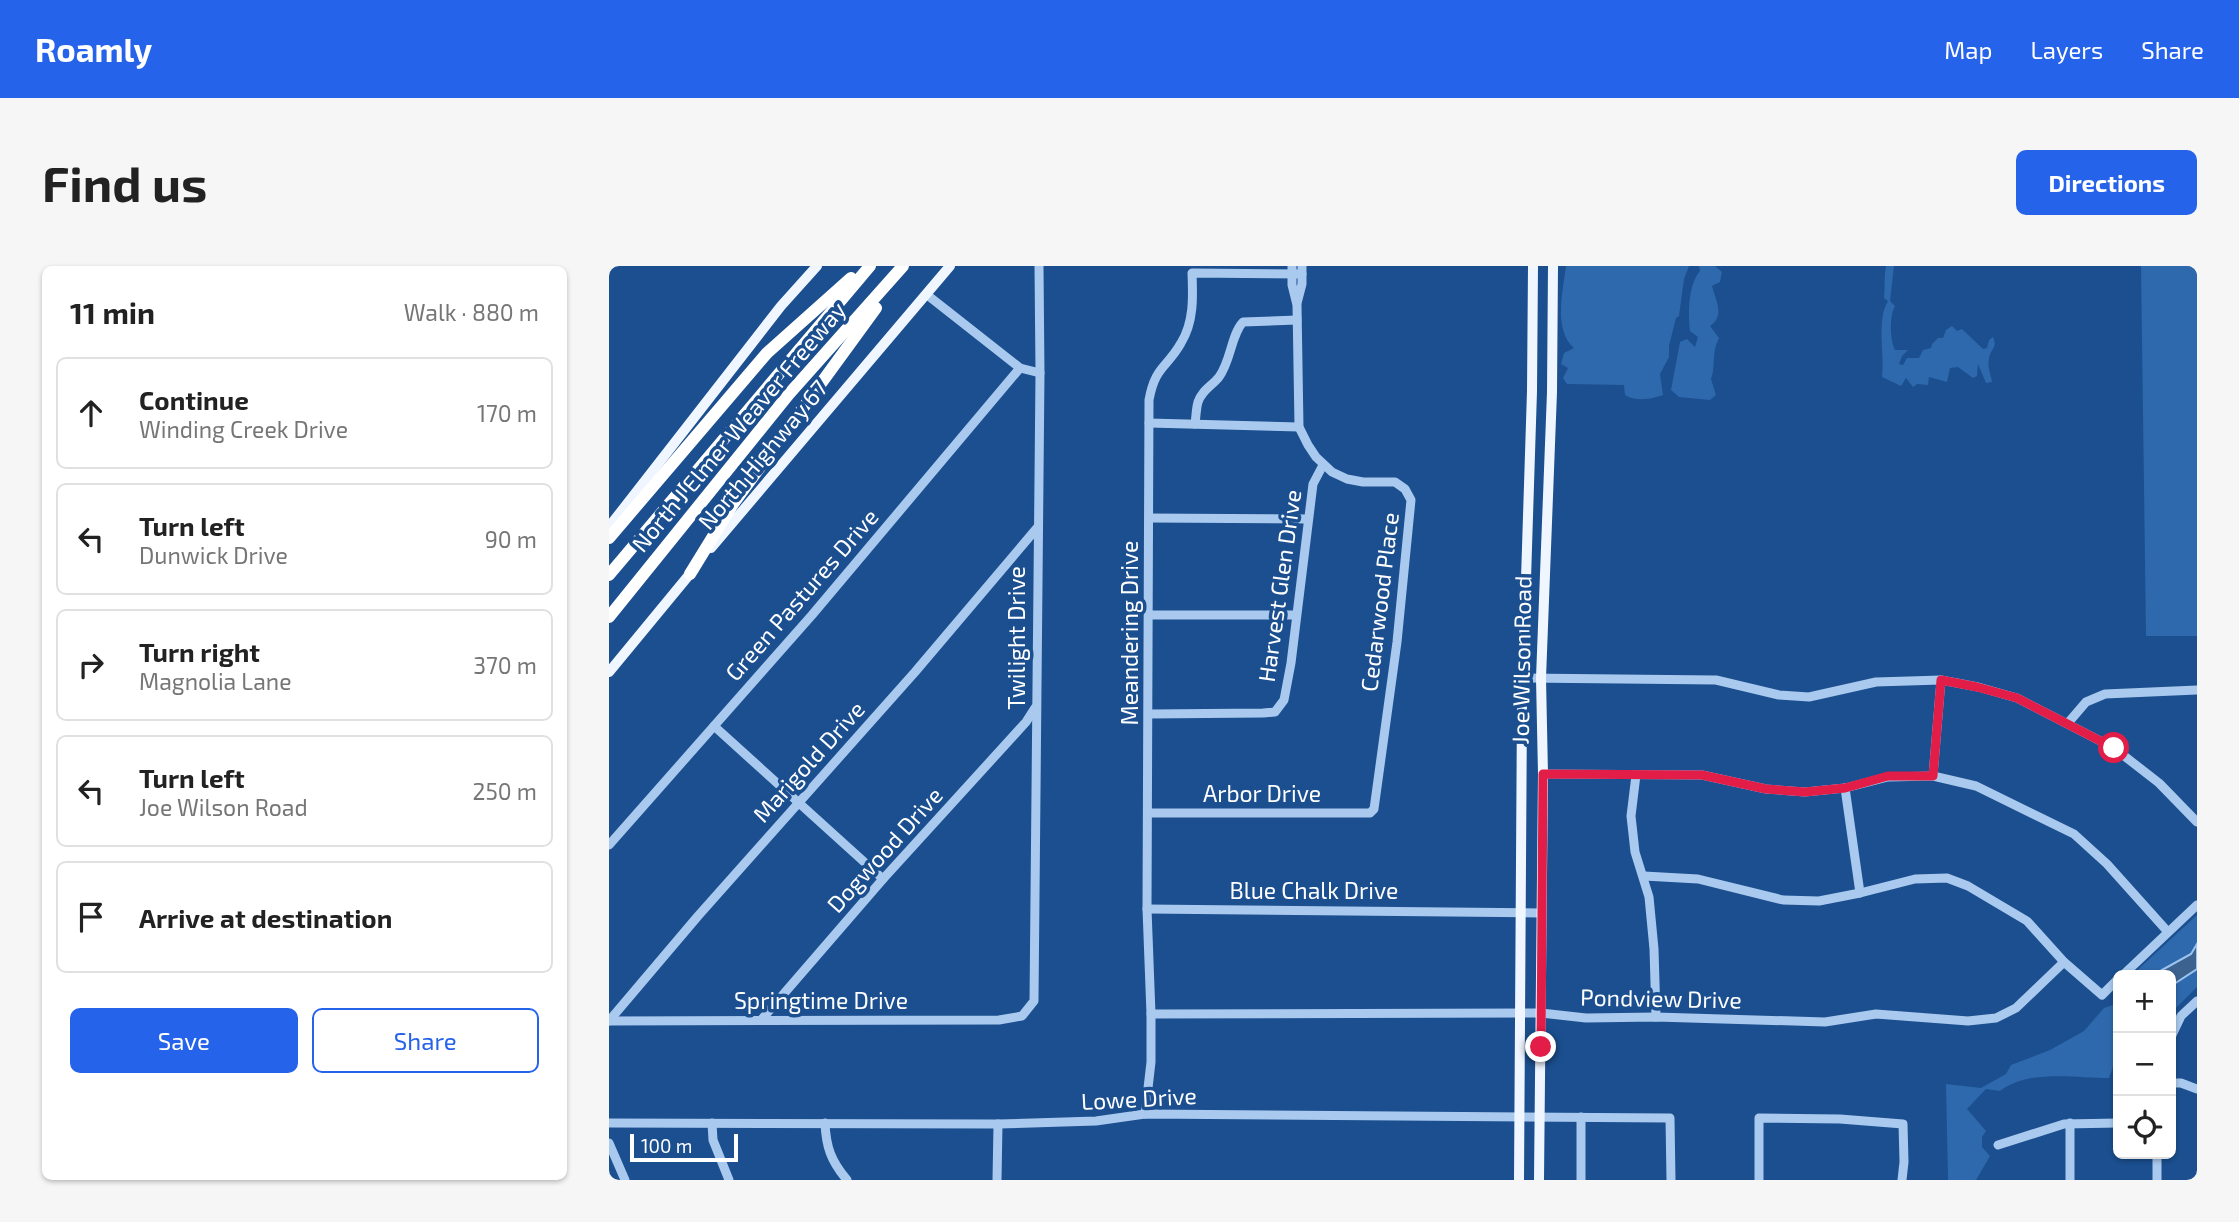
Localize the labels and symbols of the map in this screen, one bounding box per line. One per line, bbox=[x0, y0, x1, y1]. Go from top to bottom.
street label: North J Elmer Weaver Freeway bbox=[625, 296, 851, 557]
street label: North Highway 67 bbox=[692, 374, 833, 535]
street label: Harvest Glen Drive bbox=[1252, 488, 1306, 684]
street label: Green Pastures Drive bbox=[719, 503, 884, 686]
street label: Cedarwood Place bbox=[1354, 511, 1404, 693]
street label: Meandering Drive bbox=[1115, 541, 1143, 725]
street label: Twilight Drive bbox=[1002, 566, 1030, 710]
street label: Joe Wilson Road bbox=[1506, 575, 1536, 745]
street label: Marigold Drive bbox=[747, 695, 870, 828]
route start bbox=[2098, 732, 2129, 763]
street label: Arbor Drive bbox=[1203, 779, 1321, 807]
street label: Dogwood Drive bbox=[821, 781, 948, 918]
street label: Blue Chalk Drive bbox=[1230, 876, 1398, 904]
street label: Pondview Drive bbox=[1580, 983, 1742, 1013]
street label: Springtime Drive bbox=[734, 986, 908, 1014]
route end bbox=[1525, 1031, 1556, 1062]
street label: Lowe Drive bbox=[1080, 1081, 1197, 1115]
scale bar bbox=[630, 1131, 739, 1163]

